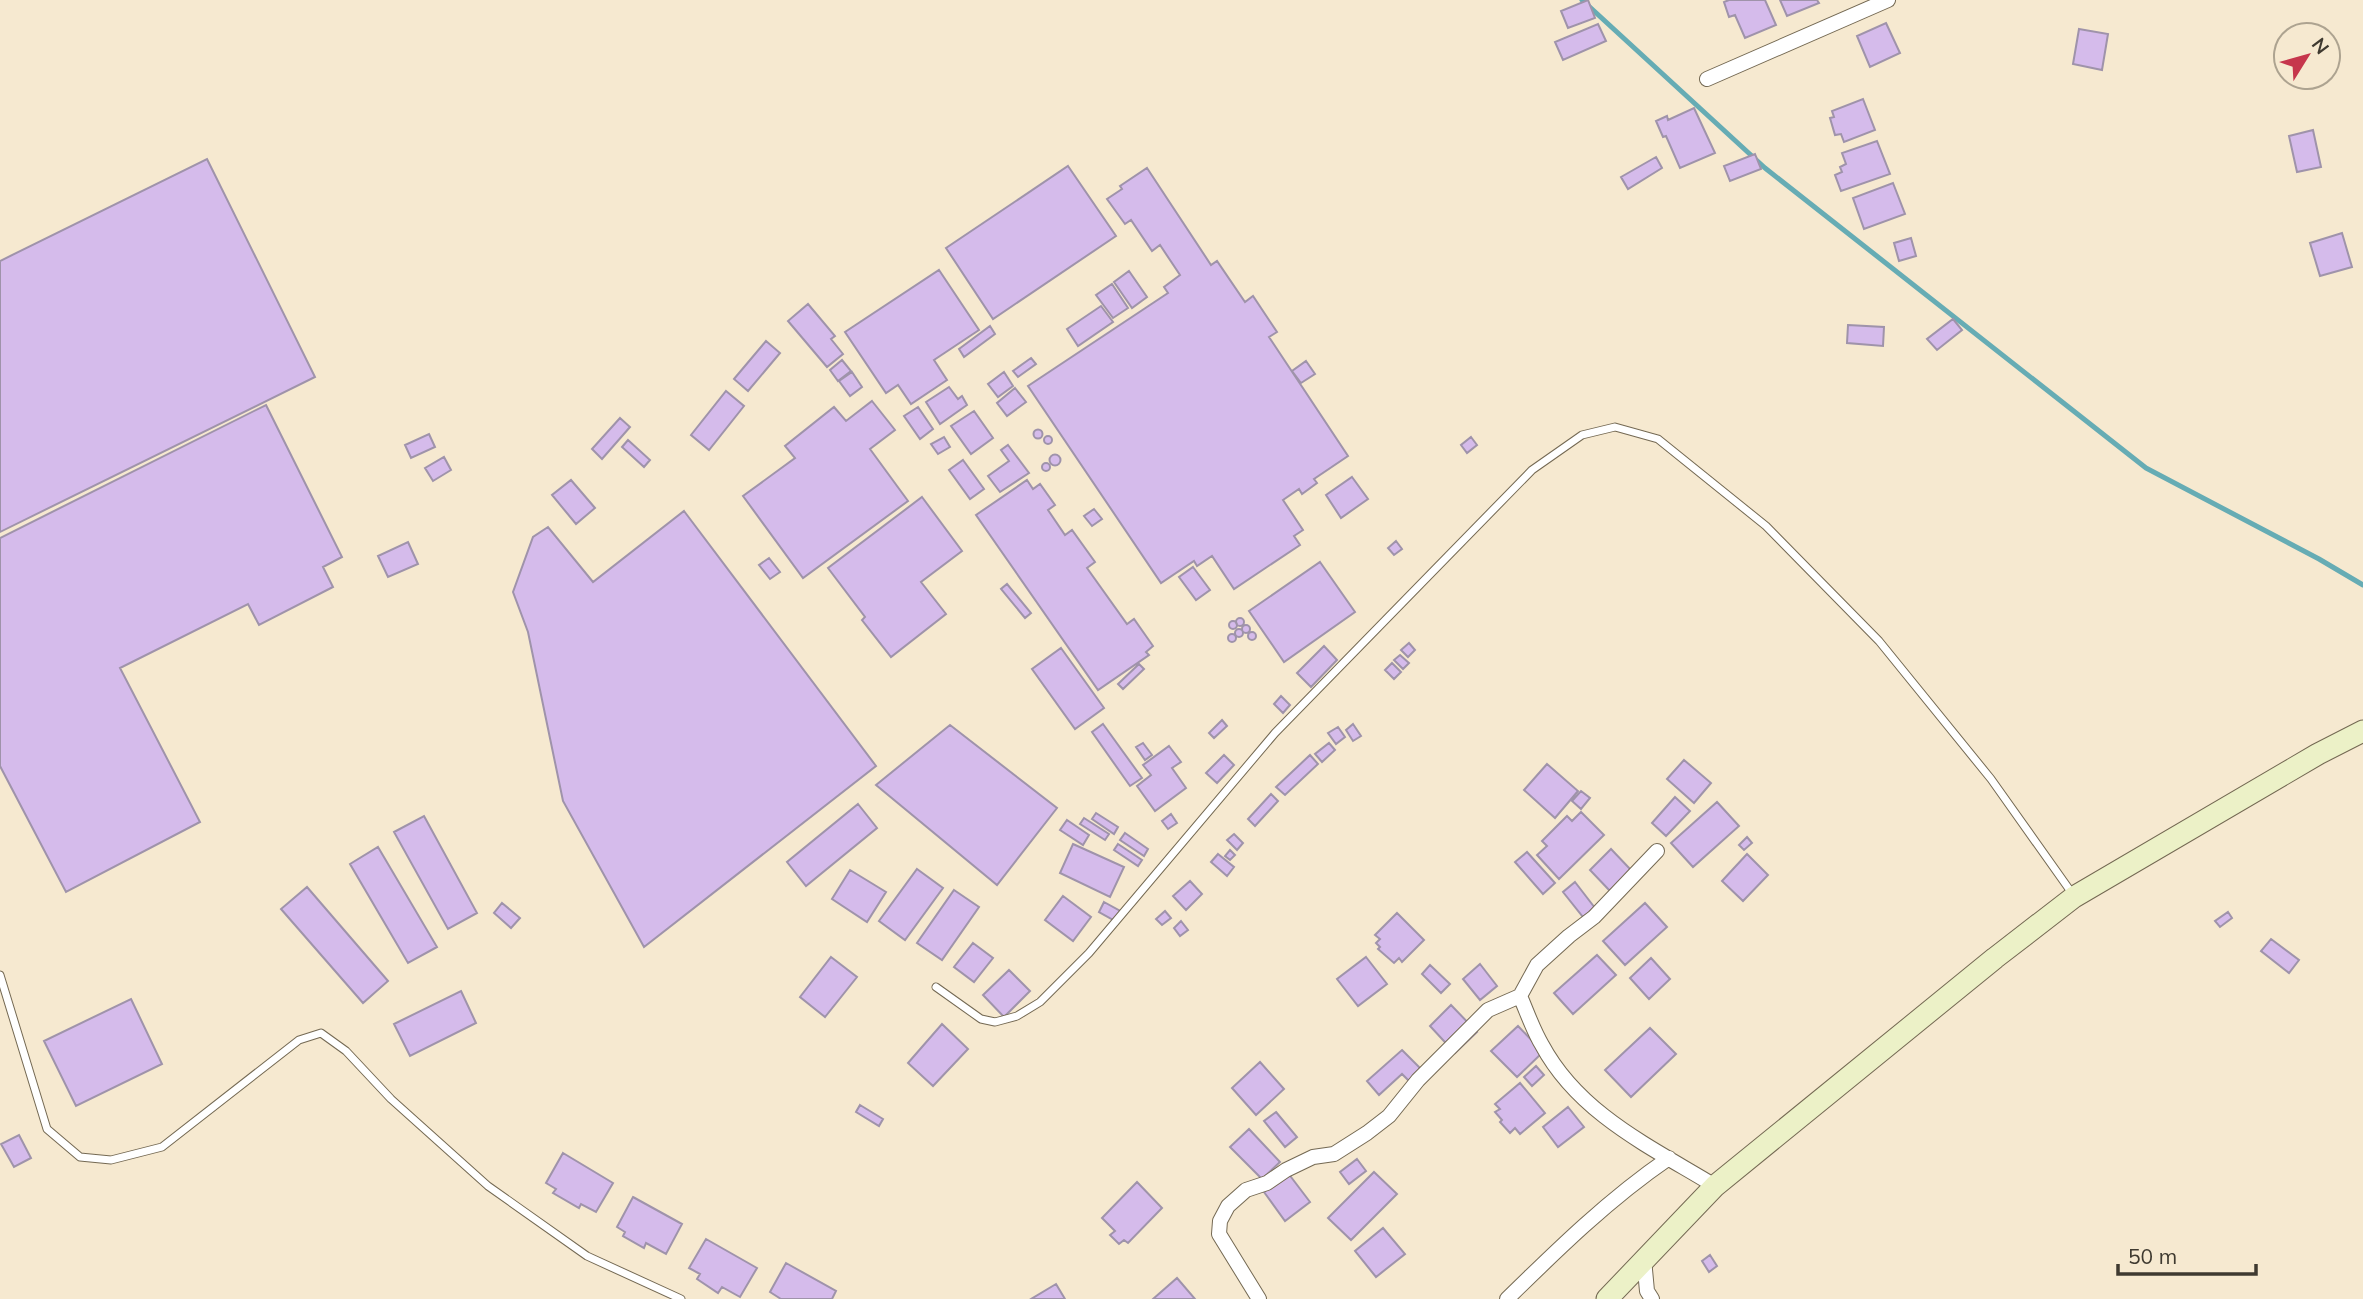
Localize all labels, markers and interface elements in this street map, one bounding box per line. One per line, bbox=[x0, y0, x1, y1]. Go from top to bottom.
north arrow bbox=[2272, 21, 2342, 91]
text: N bbox=[2307, 33, 2334, 59]
scale bar bbox=[2118, 1232, 2256, 1276]
text: 50 m bbox=[2128, 1243, 2177, 1269]

